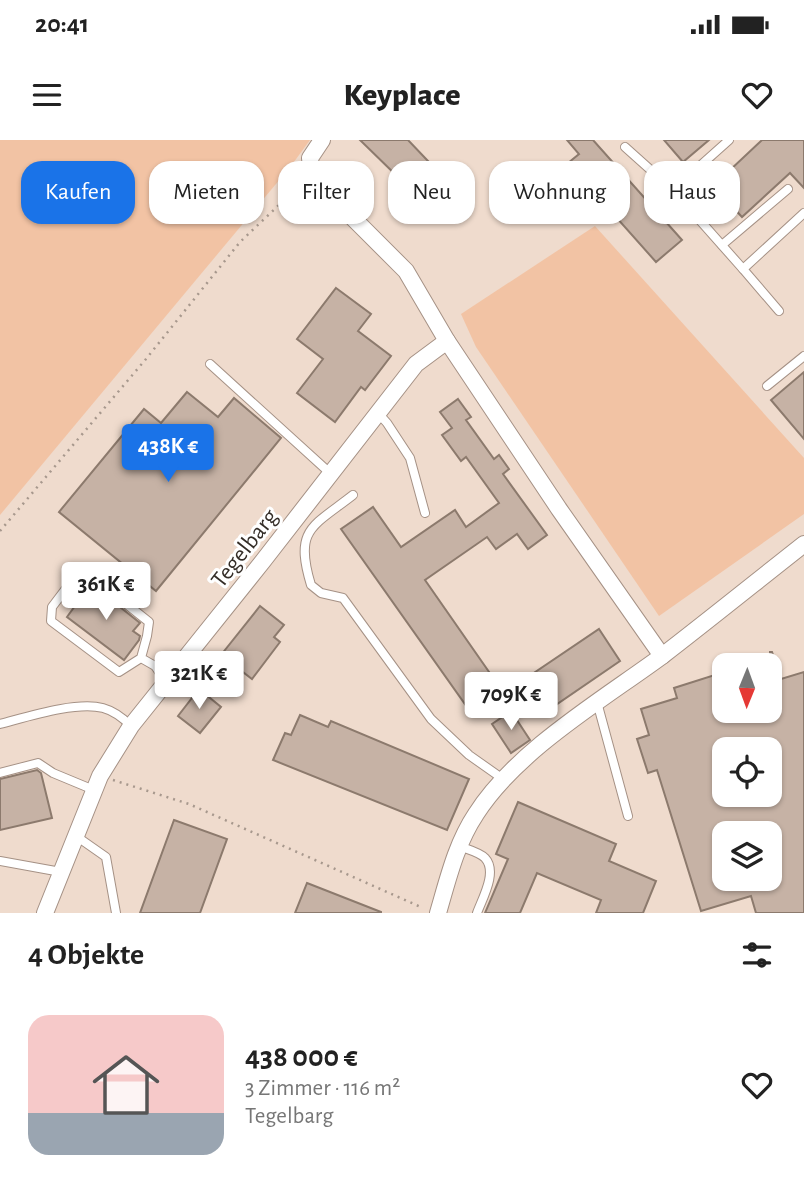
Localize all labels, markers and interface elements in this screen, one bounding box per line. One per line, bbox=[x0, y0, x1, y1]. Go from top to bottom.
text: 20:41 bbox=[35, 11, 89, 37]
icon: menu bbox=[28, 76, 66, 114]
icon: heart bbox=[738, 76, 776, 114]
text: Keyplace bbox=[343, 79, 461, 111]
chip: Kaufen bbox=[21, 161, 135, 224]
chip: Mieten bbox=[149, 161, 264, 224]
chip: Filter bbox=[278, 161, 374, 224]
chip: Neu bbox=[388, 161, 475, 224]
chip: Wohnung bbox=[489, 161, 630, 224]
chip: Haus bbox=[644, 161, 740, 224]
pin: 438K € bbox=[111, 424, 225, 484]
text: 438K € bbox=[138, 435, 198, 458]
street label: Tegelbarg bbox=[207, 505, 283, 592]
pin: 361K € bbox=[49, 562, 163, 622]
text: 361K € bbox=[78, 573, 134, 596]
pin: 321K € bbox=[142, 652, 256, 711]
north arrow bbox=[712, 653, 782, 723]
map controls bbox=[712, 653, 782, 891]
text: 321K € bbox=[171, 662, 227, 685]
pin: 709K € bbox=[454, 672, 568, 732]
text: 709K € bbox=[481, 683, 541, 706]
button: locate bbox=[712, 737, 782, 807]
button: layers bbox=[712, 821, 782, 891]
icon: filters bbox=[738, 936, 776, 974]
text: 4 Objekte bbox=[28, 940, 144, 970]
text: 438 000 € bbox=[245, 1042, 358, 1072]
icon: home bbox=[84, 1043, 168, 1127]
icon: heart bbox=[738, 1066, 776, 1104]
text: 3 Zimmer · 116 m² bbox=[245, 1077, 400, 1100]
text: Tegelbarg bbox=[245, 1105, 333, 1128]

